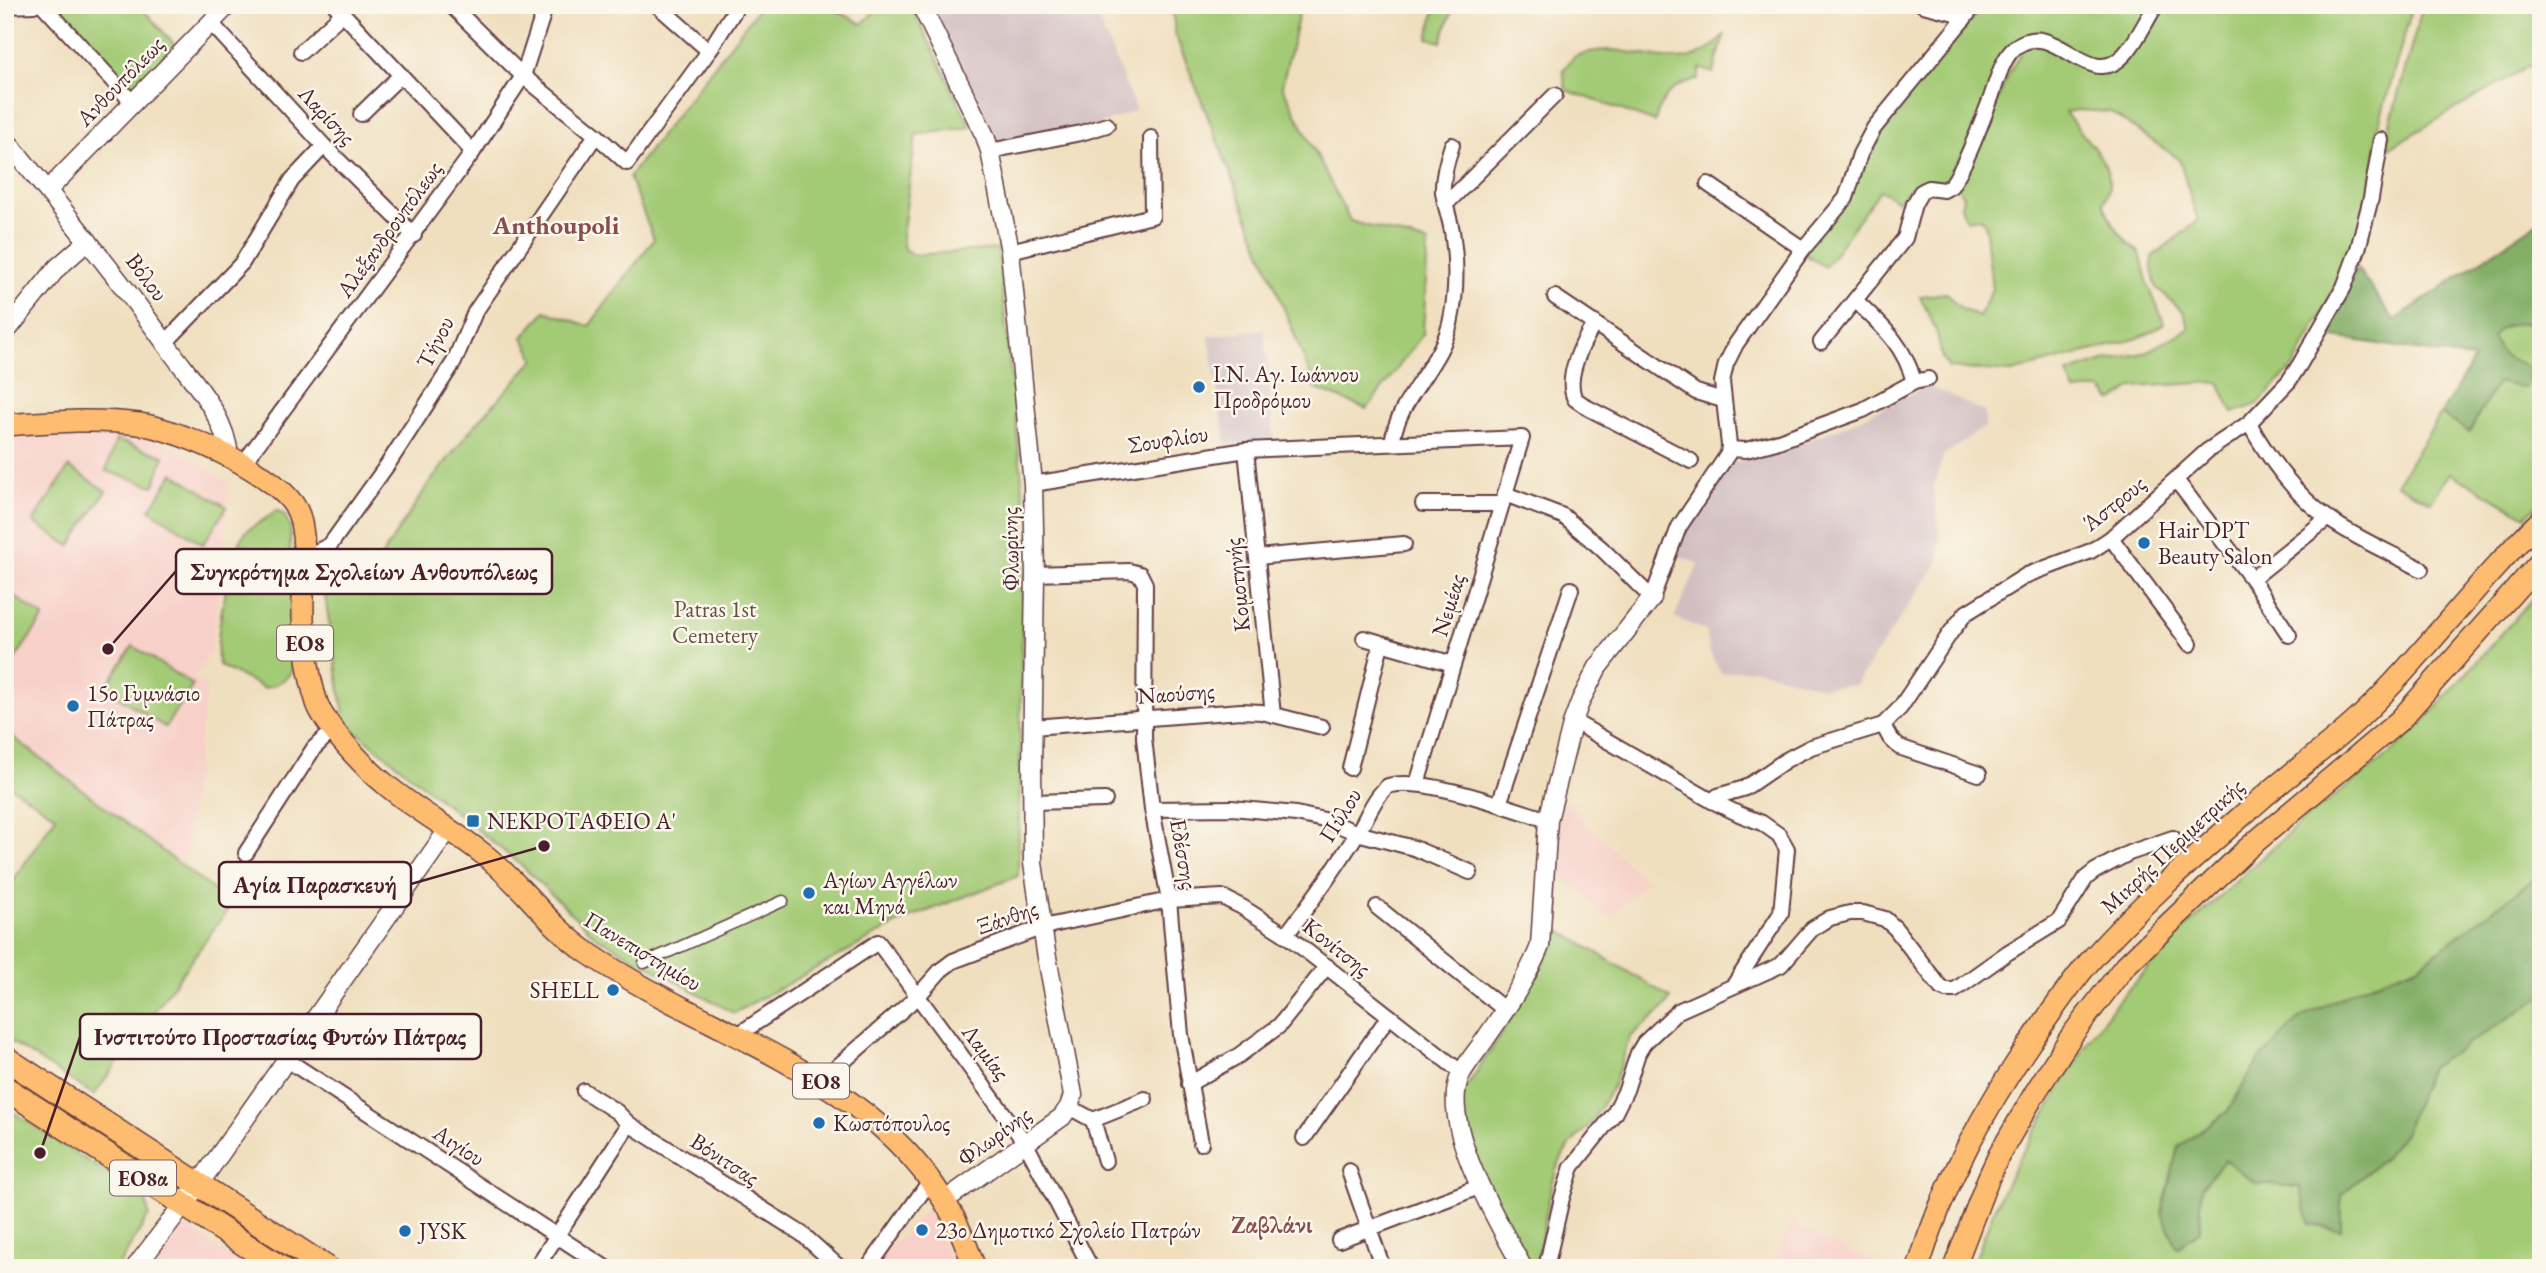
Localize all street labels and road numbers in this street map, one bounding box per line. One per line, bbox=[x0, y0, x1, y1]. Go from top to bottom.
street label: Ανθουπόλεως bbox=[69, 29, 171, 133]
street label: Λαρίσης bbox=[291, 78, 362, 151]
street label: Αλεξανδρουπόλεως bbox=[329, 155, 449, 304]
street label: Βόλου bbox=[119, 247, 175, 307]
street label: Τήνου bbox=[409, 311, 461, 373]
street label: Σουφλίου bbox=[1126, 418, 1210, 460]
street label: Άστρους bbox=[2075, 468, 2152, 538]
street label: Φλωρίνης bbox=[994, 507, 1026, 591]
street label: Κομοτηνής bbox=[1217, 537, 1257, 633]
street label: Νεμέας bbox=[1424, 570, 1472, 640]
road number: ΕΟ8 bbox=[277, 626, 333, 660]
street label: Ναούσης bbox=[1136, 675, 1216, 711]
street label: Μικρής Περιμετρικής bbox=[2094, 772, 2250, 920]
street label: Πύλου bbox=[1312, 782, 1368, 848]
street label: Εδέσσης bbox=[1163, 817, 1205, 892]
street label: Ξάνθης bbox=[972, 893, 1042, 941]
street label: Πανεπιστημίου bbox=[579, 904, 707, 998]
street label: Κονίτσης bbox=[1297, 911, 1377, 983]
street label: Λαμίας bbox=[955, 1017, 1017, 1086]
road number: ΕΟ8 bbox=[793, 1064, 849, 1098]
street label: Φλωρίνης bbox=[951, 1099, 1037, 1173]
street label: Αιγίου bbox=[427, 1117, 491, 1173]
street label: Βόνιτσας bbox=[685, 1126, 765, 1192]
road number: ΕΟ8α bbox=[110, 1160, 176, 1196]

